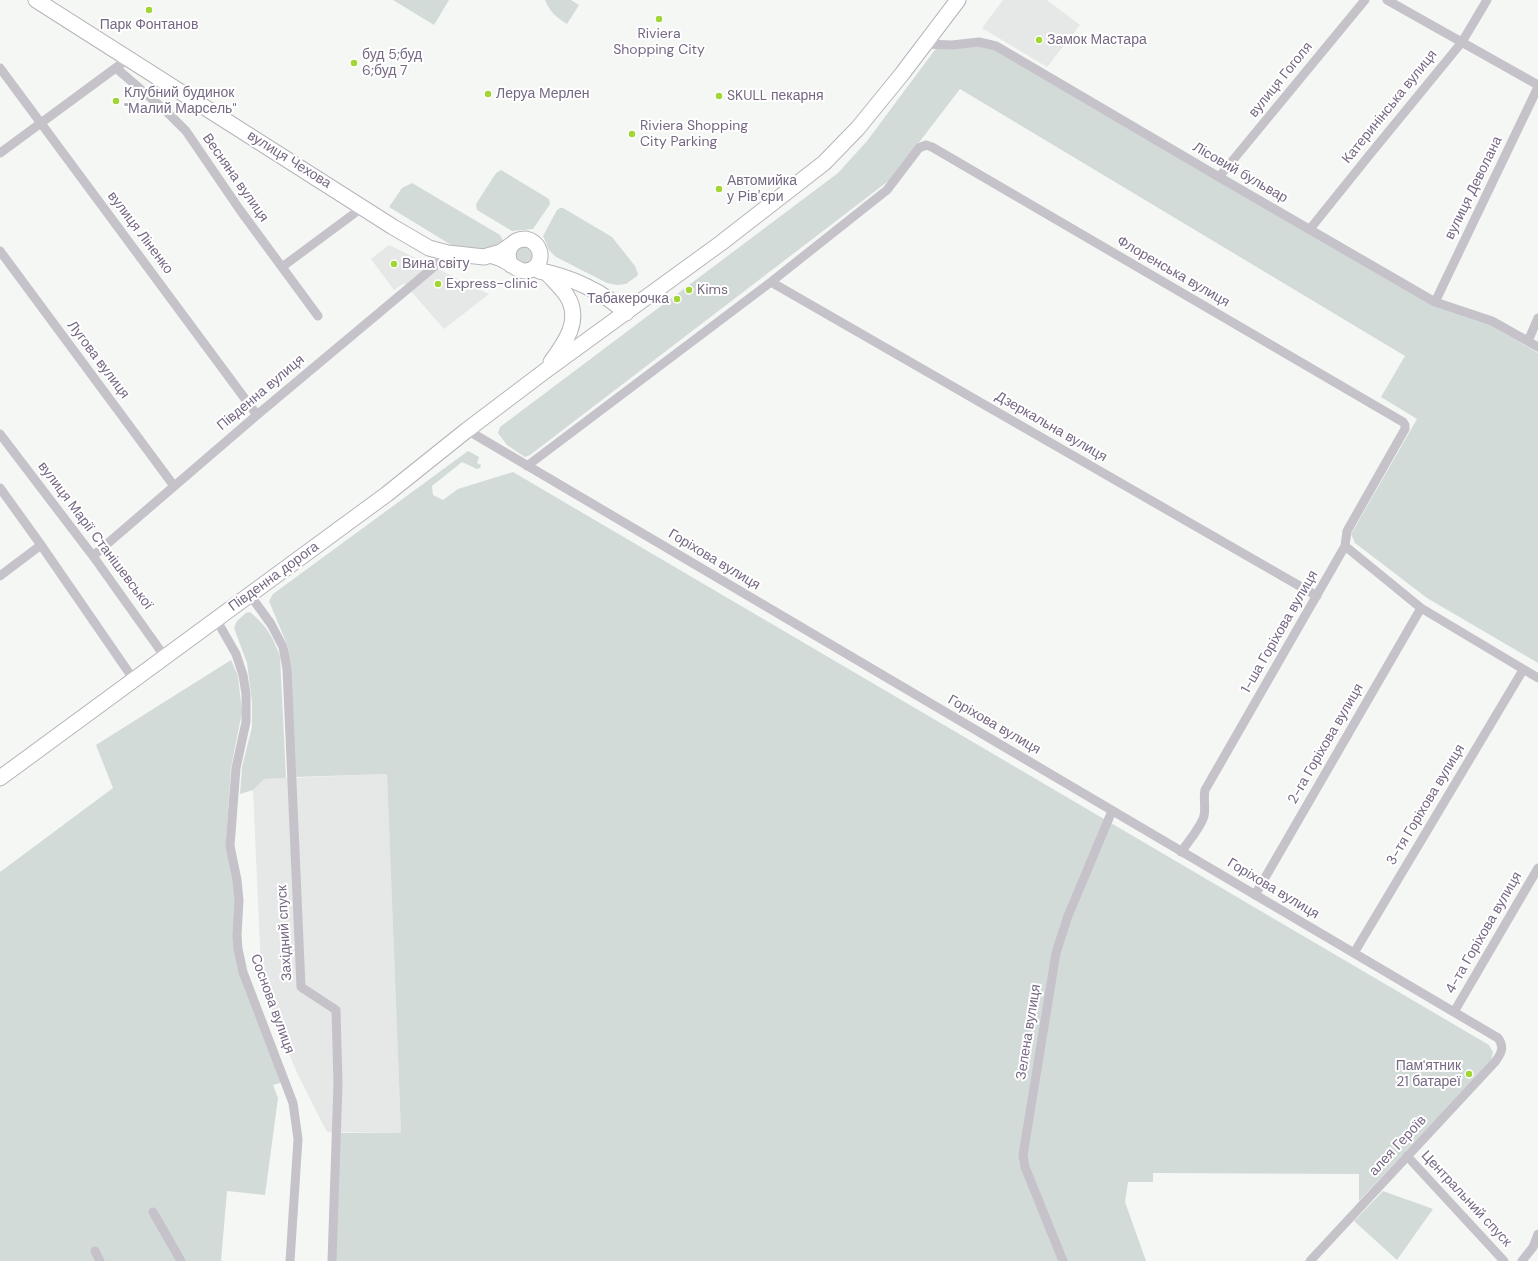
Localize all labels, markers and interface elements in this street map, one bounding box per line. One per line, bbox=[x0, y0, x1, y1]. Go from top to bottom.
marker: Парк Фонтанов bbox=[144, 5, 154, 15]
marker: Riviera Shopping City bbox=[654, 14, 664, 24]
place label: Парк Фонтанов bbox=[100, 17, 198, 33]
place label: Riviera Shopping City bbox=[613, 26, 705, 58]
place label: Замок Мастара bbox=[1047, 32, 1147, 48]
marker: Замок Мастара bbox=[1034, 35, 1044, 45]
street label: вулиця Гоголя bbox=[1246, 39, 1316, 121]
place label: буд 5;буд 6;буд 7 bbox=[362, 47, 422, 80]
street label: Катеринінська вулиця bbox=[1339, 47, 1441, 167]
marker: буд 5;буд 6;буд 7 bbox=[349, 58, 359, 68]
place label: Клубний будинок "Малий Марсель" bbox=[124, 85, 236, 118]
place label: Леруа Мерлен bbox=[496, 86, 590, 102]
place label: SKULL пекарня bbox=[727, 88, 824, 104]
marker: Леруа Мерлен bbox=[483, 89, 493, 99]
marker: SKULL пекарня bbox=[714, 91, 724, 101]
marker: Клубний будинок "Малий Марсель" bbox=[111, 96, 121, 106]
place label: Riviera Shopping City Parking bbox=[640, 118, 748, 150]
street label: вулиця Чехова bbox=[244, 128, 334, 192]
marker: Riviera Shopping City Parking bbox=[627, 129, 637, 139]
street label: Весняна вулиця bbox=[198, 131, 272, 225]
street label: вулиця Деволана bbox=[1442, 134, 1506, 242]
street label: Лісовий бульвар bbox=[1190, 139, 1290, 207]
place label: Автомийка у Рівʼєри bbox=[727, 173, 797, 206]
marker: Автомийка у Рівʼєри bbox=[714, 184, 724, 194]
street label: вулиця Ліненко bbox=[104, 189, 176, 277]
street label: Флоренська вулиця bbox=[1114, 233, 1232, 311]
place label: Вина світу bbox=[402, 256, 470, 272]
marker: Вина світу bbox=[389, 259, 399, 269]
place label: Express-clinic bbox=[446, 276, 538, 292]
marker: Express-clinic bbox=[433, 279, 443, 289]
place label: Kims bbox=[697, 282, 728, 298]
marker: Kims bbox=[684, 285, 694, 295]
place label: Табакерочка bbox=[587, 291, 669, 307]
marker: Табакерочка bbox=[672, 294, 682, 304]
street label: Лугова вулиця bbox=[63, 318, 133, 402]
street label: Південна вулиця bbox=[214, 352, 308, 434]
street label: Дзеркальна вулиця bbox=[992, 388, 1110, 466]
street label: вулиця Марії Станішевської bbox=[34, 459, 156, 613]
street label: Горіхова вулиця bbox=[665, 526, 763, 594]
street label: Південна дорога bbox=[226, 539, 322, 615]
street label: 1-ша Горіхова вулиця bbox=[1238, 568, 1322, 696]
street label: 2-га Горіхова вулиця bbox=[1285, 681, 1367, 807]
street label: Горіхова вулиця bbox=[945, 692, 1043, 758]
street label: 3-тя Горіхова вулиця bbox=[1383, 742, 1469, 868]
street label: Горіхова вулиця bbox=[1224, 855, 1322, 923]
street label: 4-та Горіхова вулиця bbox=[1442, 869, 1526, 997]
street label: Західний спуск bbox=[274, 885, 296, 981]
street label: Соснова вулиця bbox=[246, 952, 298, 1056]
street label: Зелена вулиця bbox=[1013, 983, 1045, 1081]
place label: Пам'ятник 21 батареї bbox=[1396, 1058, 1461, 1090]
marker: Пам'ятник 21 батареї bbox=[1464, 1069, 1474, 1079]
street label: алея Героїв bbox=[1366, 1112, 1430, 1180]
street label: Центральний спуск bbox=[1417, 1148, 1515, 1250]

